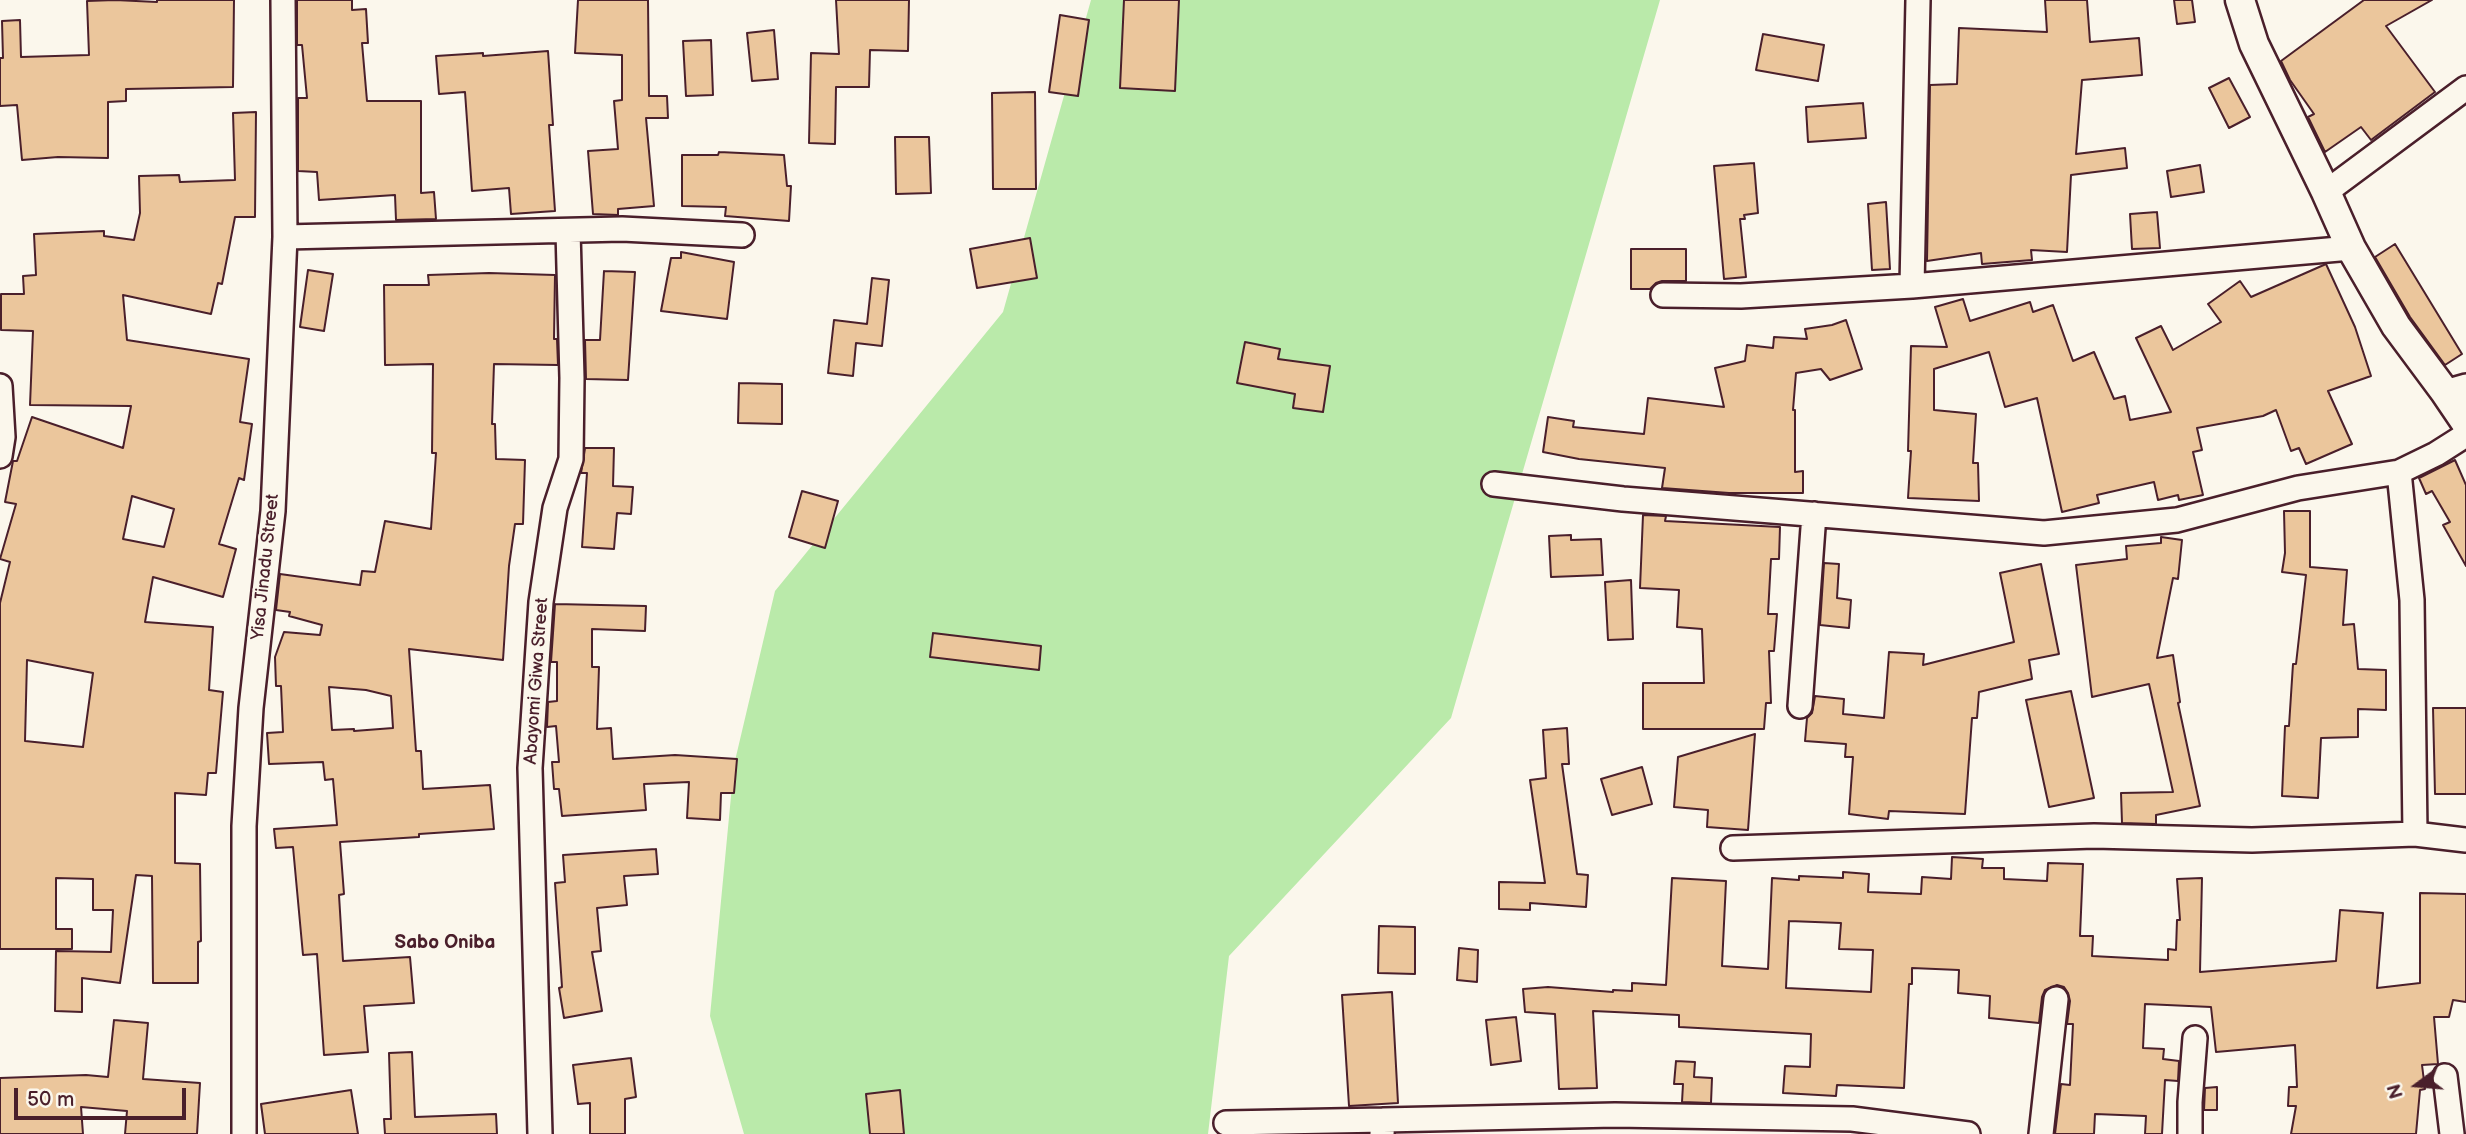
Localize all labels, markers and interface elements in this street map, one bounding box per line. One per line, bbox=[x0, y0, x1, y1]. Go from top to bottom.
street label: Yisa Jinadu Street bbox=[248, 493, 284, 641]
street label: Abayomi Giwa Street bbox=[520, 597, 554, 765]
district label: Sabo Oniba bbox=[395, 932, 495, 954]
north arrow bbox=[2382, 1050, 2452, 1120]
scale bar bbox=[18, 1074, 189, 1118]
text: N bbox=[2383, 1081, 2409, 1101]
text: 50 m bbox=[27, 1087, 74, 1112]

